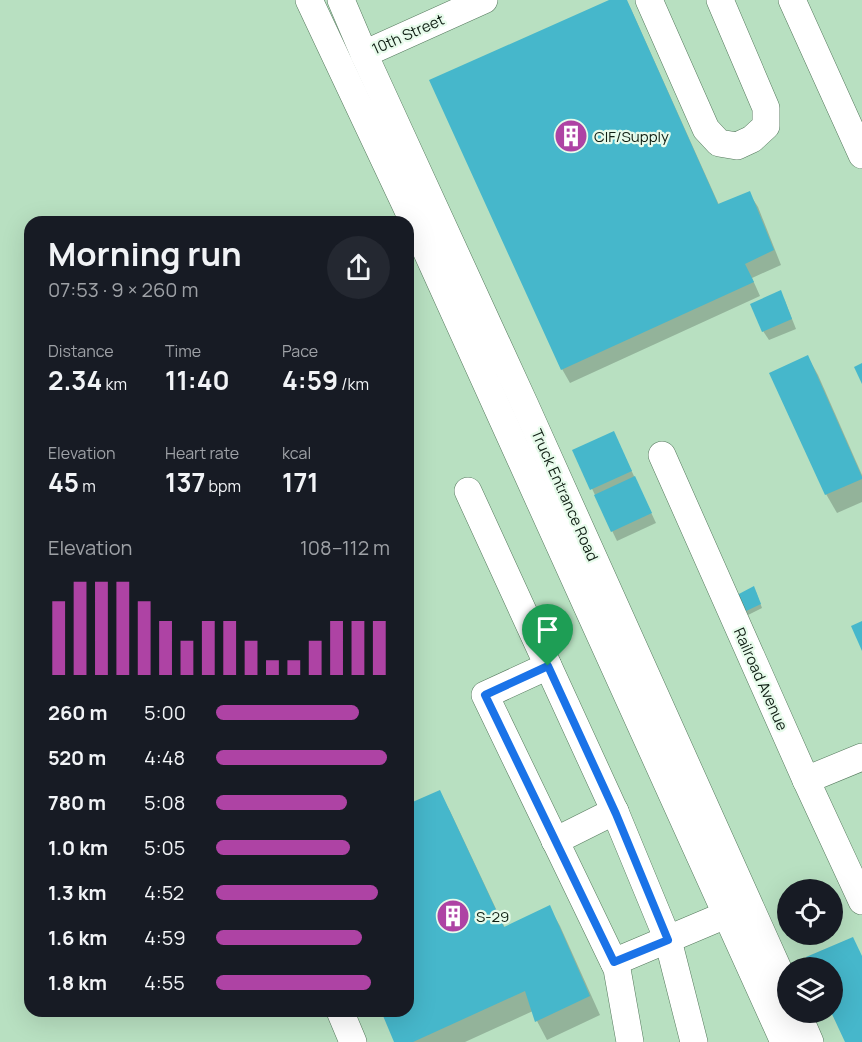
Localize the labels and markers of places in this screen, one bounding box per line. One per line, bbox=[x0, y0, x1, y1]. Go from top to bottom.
building icon: CIF/Supply bbox=[553, 118, 589, 154]
place label: CIF/Supply bbox=[594, 126, 669, 147]
pin bbox=[522, 604, 573, 666]
building icon: S-29 bbox=[435, 898, 471, 934]
place label: S-29 bbox=[476, 906, 509, 927]

